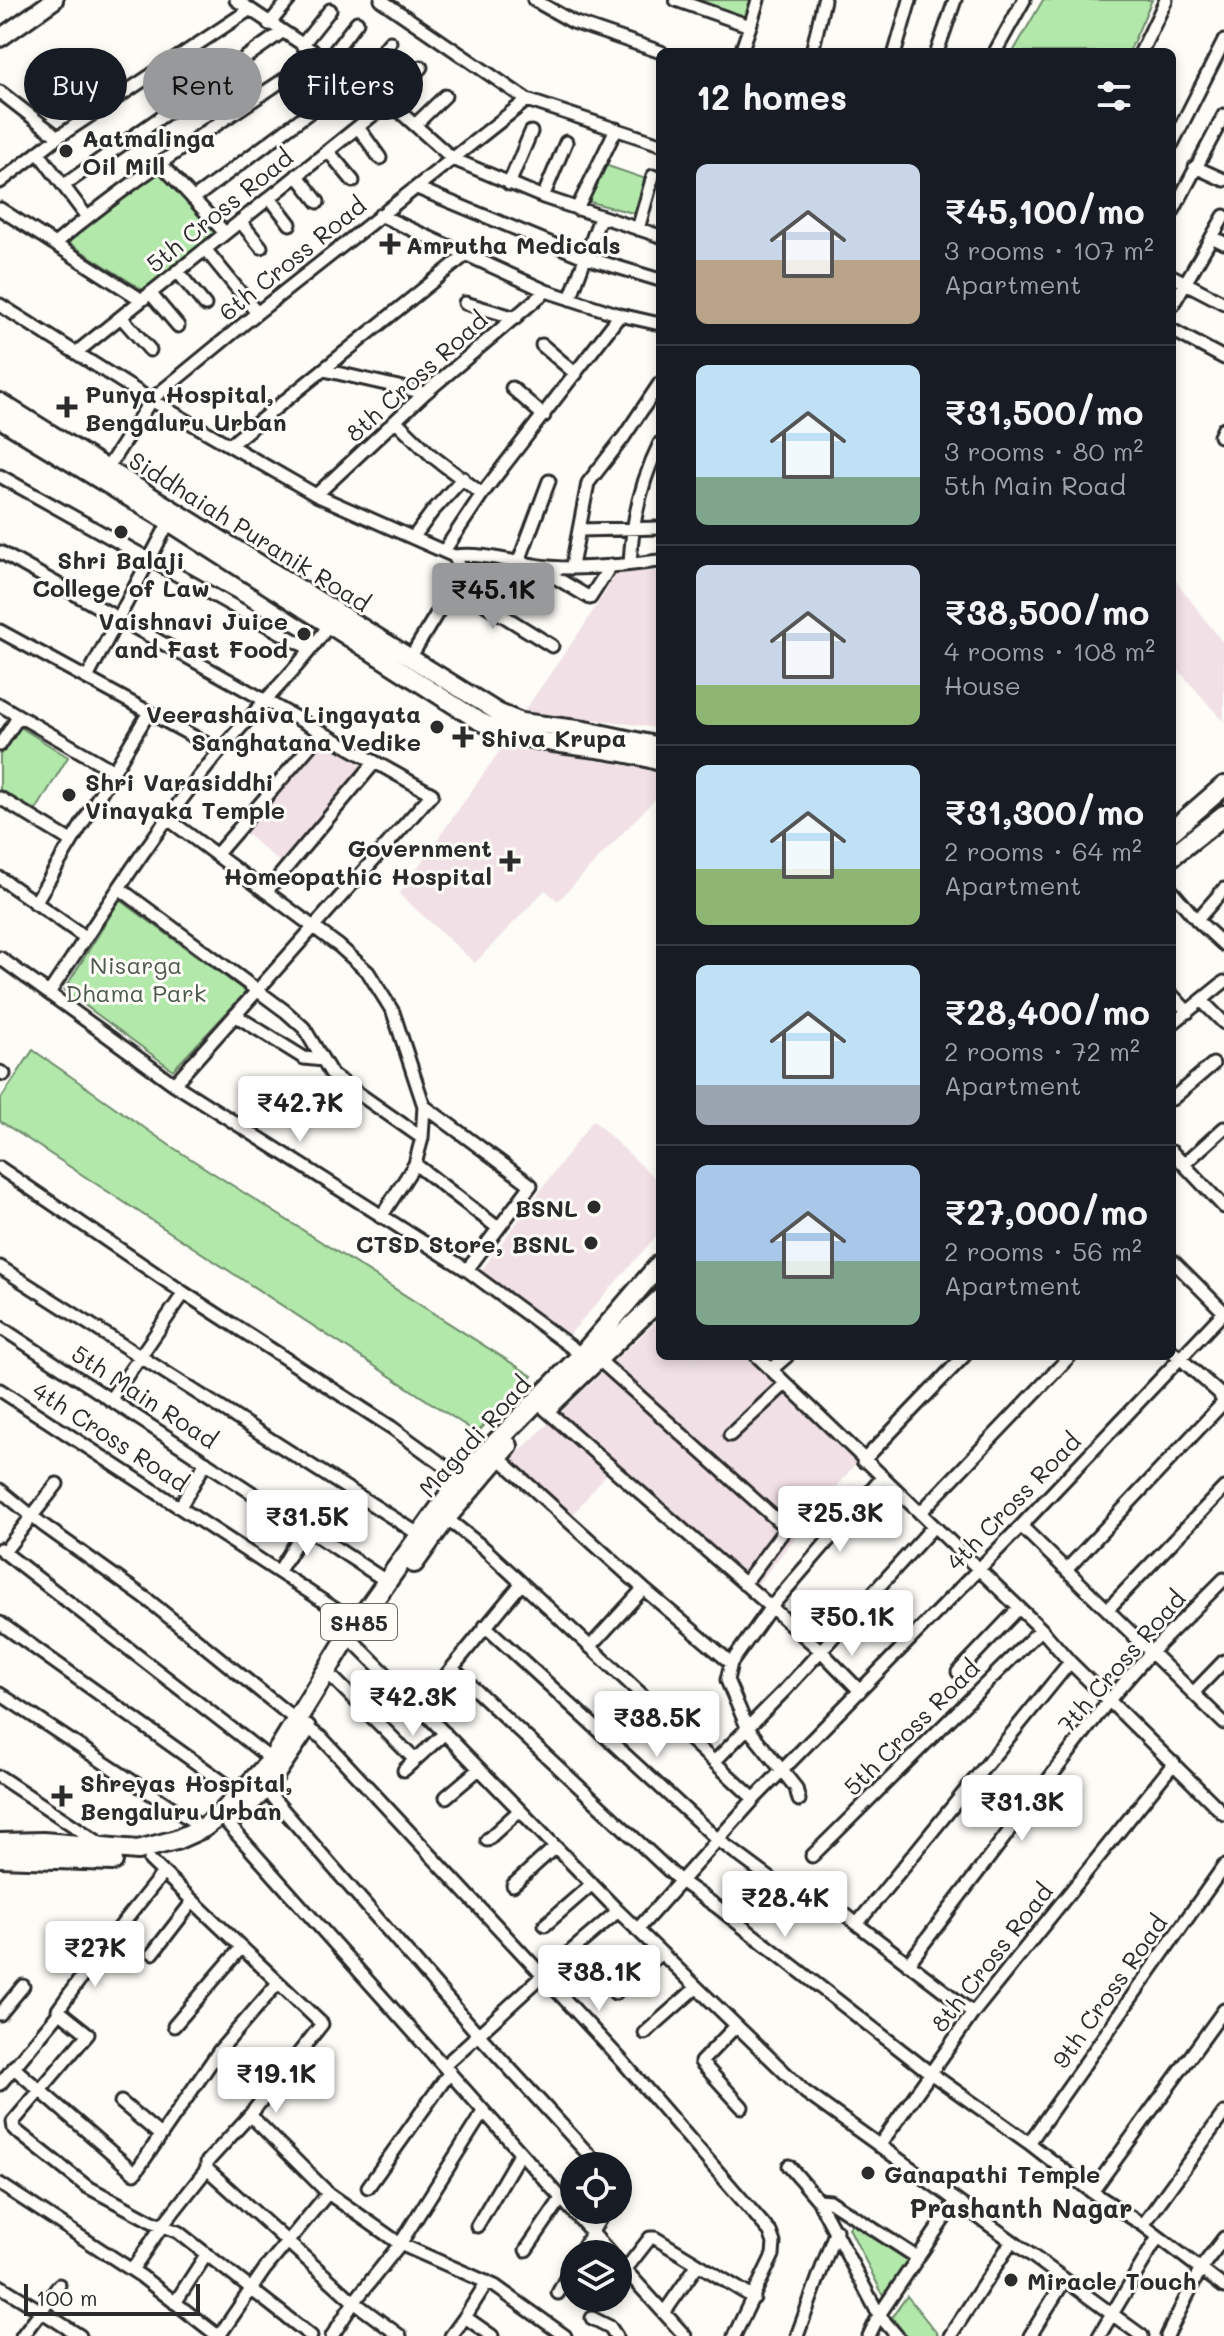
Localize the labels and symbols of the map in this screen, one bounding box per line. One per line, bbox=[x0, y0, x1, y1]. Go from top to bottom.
place label: Aatmalinga Oil Mill bbox=[82, 122, 215, 181]
street label: 5th Cross Road bbox=[139, 141, 299, 279]
marker: Aatmalinga Oil Mill bbox=[57, 142, 75, 160]
street label: 6th Cross Road bbox=[212, 189, 372, 327]
place label: Amrutha Medicals bbox=[406, 229, 621, 260]
marker: Amrutha Medicals bbox=[381, 235, 399, 253]
street label: 8th Cross Road bbox=[339, 304, 493, 448]
place label: Punya Hospital, Bengaluru Urban bbox=[85, 378, 287, 437]
marker: Punya Hospital, Bengaluru Urban bbox=[56, 396, 78, 418]
street label: Siddhaiah Puranik Road bbox=[124, 444, 376, 618]
marker: Shri Balaji College of Law bbox=[112, 523, 130, 541]
place label: Shri Balaji College of Law bbox=[32, 544, 210, 603]
pin: ₹45.1K bbox=[428, 563, 558, 631]
place label: Vaishnavi Juice and Fast Food bbox=[99, 605, 288, 664]
marker: Vaishnavi Juice and Fast Food bbox=[295, 625, 313, 643]
place label: Veerashaiva Lingayata Sanghatana Vedike bbox=[146, 698, 421, 757]
marker: Veerashaiva Lingayata Sanghatana Vedike bbox=[428, 718, 446, 736]
place label: Shiva Krupa bbox=[481, 722, 626, 753]
marker: Shiva Krupa bbox=[452, 726, 474, 748]
place label: Shri Varasiddhi Vinayaka Temple bbox=[85, 766, 285, 825]
marker: Shri Varasiddhi Vinayaka Temple bbox=[60, 786, 78, 804]
place label: Government Homeopathic Hospital bbox=[224, 832, 492, 891]
marker: Government Homeopathic Hospital bbox=[499, 850, 521, 872]
park label: Nisarga Dhama Park bbox=[65, 949, 207, 1008]
pin: ₹42.7K bbox=[235, 1076, 365, 1144]
place label: BSNL bbox=[515, 1192, 578, 1223]
marker: BSNL bbox=[585, 1198, 603, 1216]
place label: CTSD Store, BSNL bbox=[356, 1228, 575, 1259]
marker: CTSD Store, BSNL bbox=[582, 1234, 600, 1252]
street label: 5th Main Road bbox=[66, 1337, 224, 1455]
street label: Magadi Road bbox=[411, 1369, 537, 1503]
street label: 4th Cross Road bbox=[27, 1374, 195, 1498]
street label: 4th Cross Road bbox=[939, 1425, 1087, 1577]
pin: ₹25.3K bbox=[775, 1486, 905, 1554]
pin: ₹31.5K bbox=[242, 1490, 372, 1558]
street label: 7th Cross Road bbox=[1050, 1583, 1192, 1739]
pin: ₹50.1K bbox=[787, 1590, 917, 1658]
road number: SH85 bbox=[321, 1604, 397, 1640]
street label: 5th Cross Road bbox=[836, 1652, 986, 1802]
pin: ₹42.3K bbox=[348, 1670, 478, 1738]
pin: ₹38.5K bbox=[592, 1691, 722, 1759]
place label: Shreyas Hospital, Bengaluru Urban bbox=[80, 1767, 293, 1826]
pin: ₹31.3K bbox=[957, 1775, 1087, 1843]
marker: Shreyas Hospital, Bengaluru Urban bbox=[51, 1785, 73, 1807]
pin: ₹28.4K bbox=[720, 1871, 850, 1939]
street label: 8th Cross Road bbox=[923, 1876, 1059, 2038]
street label: 9th Cross Road bbox=[1045, 1908, 1173, 2074]
pin: ₹27K bbox=[48, 1921, 142, 1989]
pin: ₹38.1K bbox=[534, 1945, 664, 2013]
pin: ₹19.1K bbox=[211, 2047, 341, 2115]
place label: Ganapathi Temple bbox=[884, 2158, 1100, 2189]
marker: Ganapathi Temple bbox=[859, 2164, 877, 2182]
district label: Prashanth Nagar bbox=[909, 2191, 1133, 2225]
place label: Miracle Touch bbox=[1027, 2265, 1196, 2296]
marker: Miracle Touch bbox=[1002, 2271, 1020, 2289]
scale bar bbox=[24, 2280, 200, 2316]

